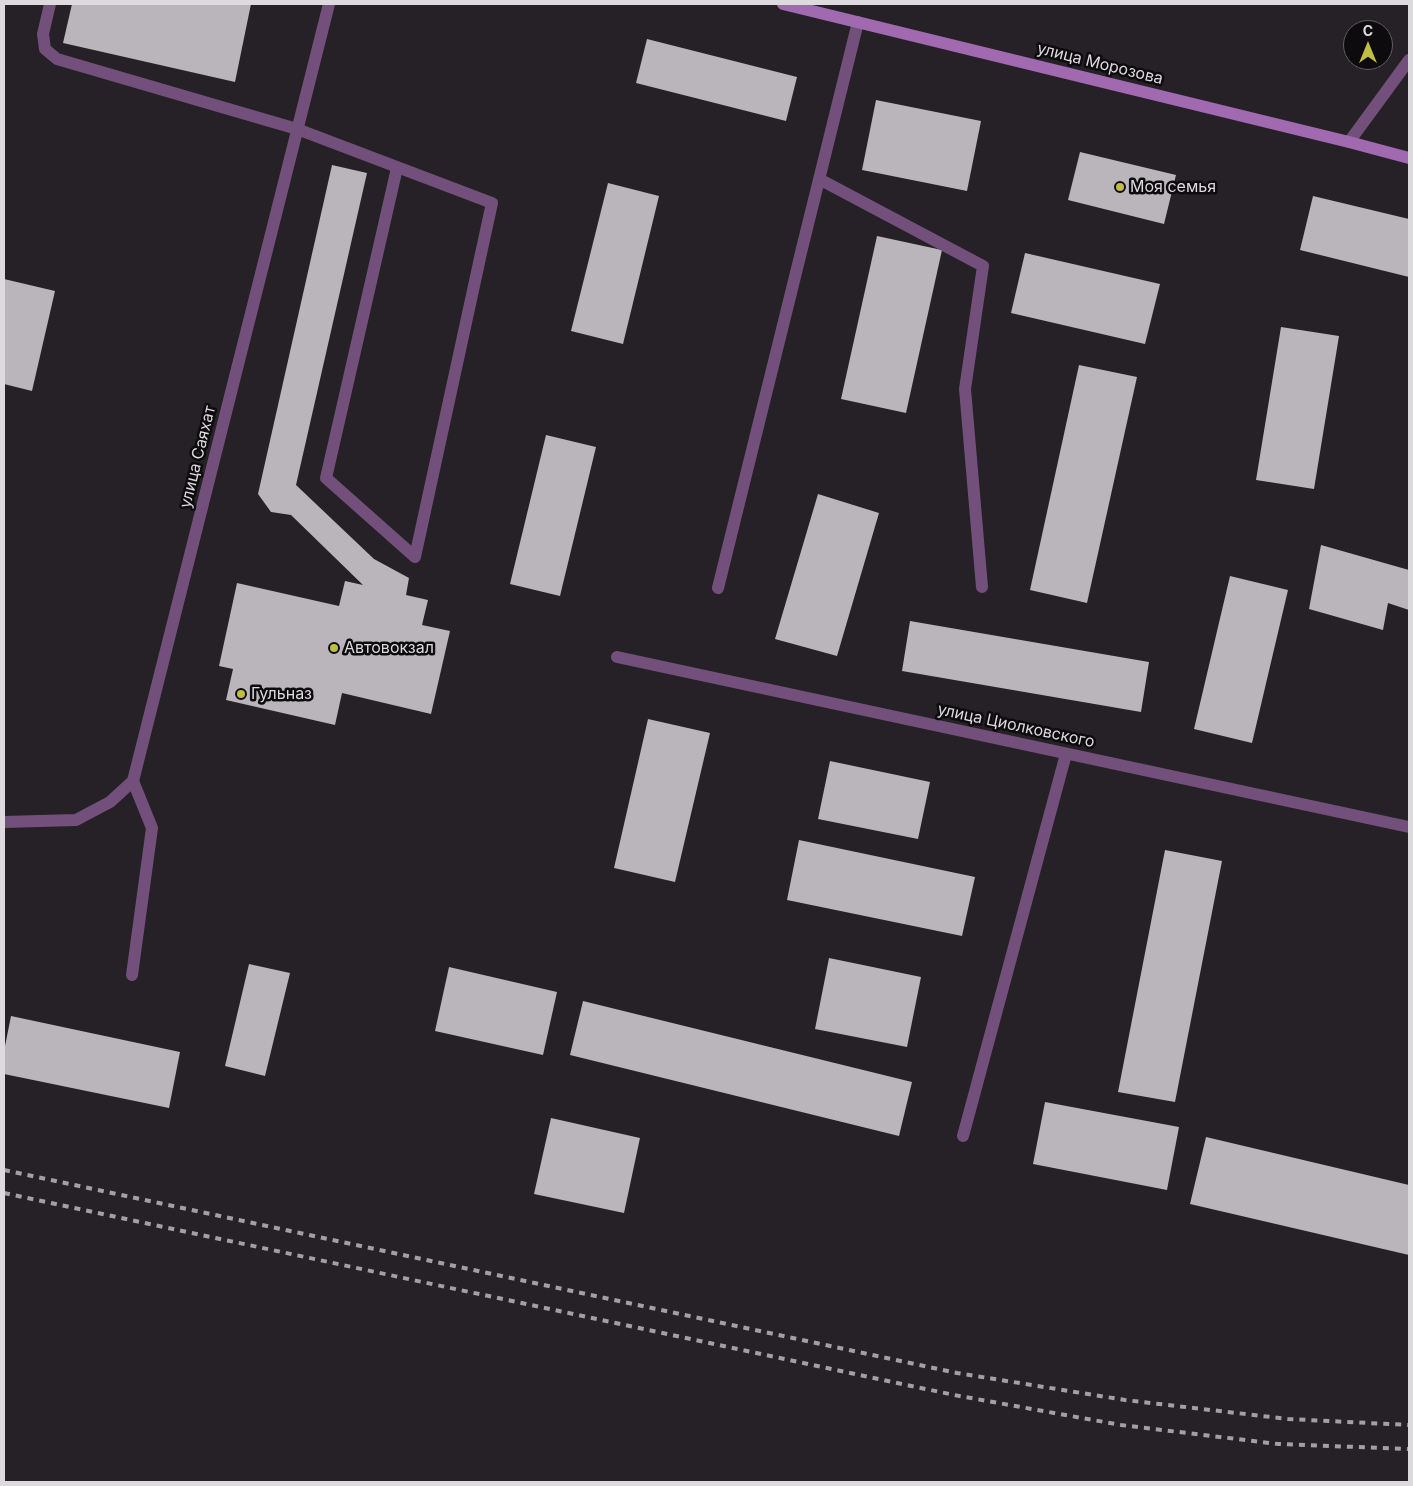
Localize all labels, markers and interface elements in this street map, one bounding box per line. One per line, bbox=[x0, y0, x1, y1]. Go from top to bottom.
north arrow bbox=[1343, 20, 1393, 70]
text: С bbox=[1363, 22, 1373, 39]
street label: улица Морозова bbox=[1035, 39, 1165, 89]
place label: Моя семья bbox=[1130, 177, 1216, 197]
marker: Моя семья bbox=[1114, 181, 1126, 193]
street label: улица Саяхат bbox=[176, 404, 220, 510]
place label: Автовокзал bbox=[344, 638, 434, 658]
marker: Автовокзал bbox=[328, 642, 340, 654]
place label: Гульназ bbox=[251, 684, 312, 704]
marker: Гульназ bbox=[235, 688, 247, 700]
street label: улица Циолковского bbox=[936, 700, 1096, 752]

